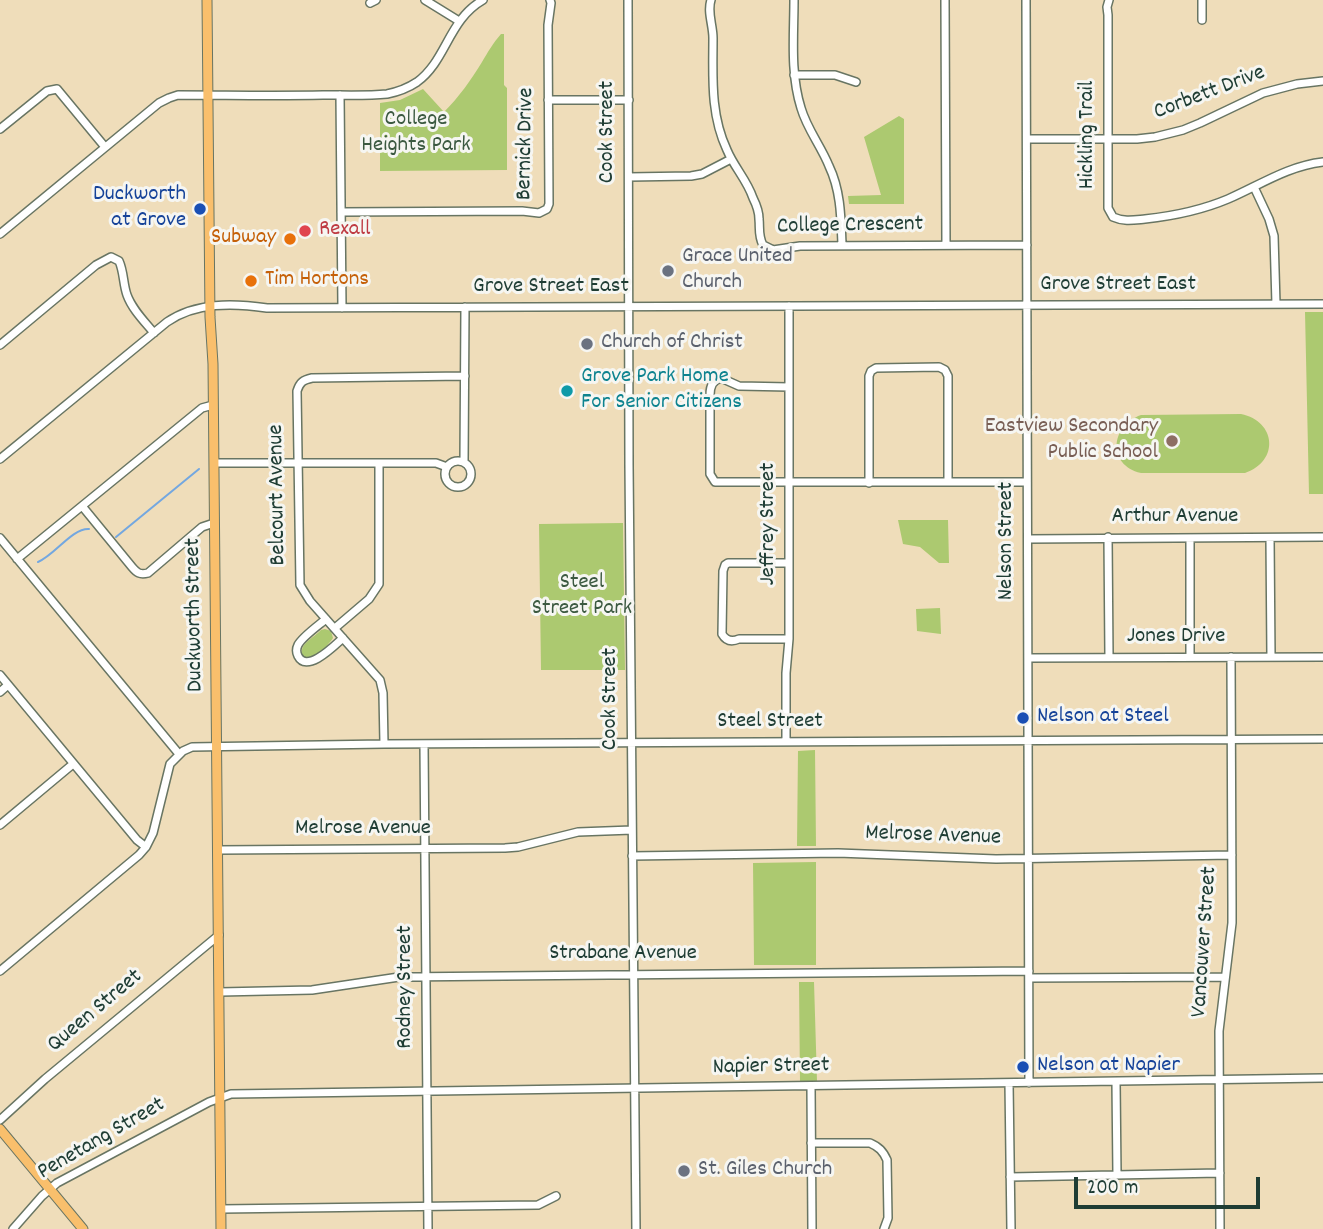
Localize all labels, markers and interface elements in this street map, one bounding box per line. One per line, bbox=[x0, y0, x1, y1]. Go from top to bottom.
street label: Corbett Drive bbox=[1151, 60, 1269, 128]
street label: Cook Street bbox=[595, 81, 623, 183]
street label: Hickling Trail bbox=[1075, 81, 1103, 189]
street label: Bernick Drive bbox=[512, 87, 542, 201]
park label: College Heights Park bbox=[361, 107, 471, 161]
place label: Duckworth at Grove bbox=[93, 182, 186, 236]
marker: Duckworth at Grove bbox=[192, 201, 208, 217]
street label: College Crescent bbox=[777, 212, 923, 242]
place label: Rexall bbox=[319, 217, 371, 245]
marker: Rexall bbox=[297, 223, 313, 239]
place label: Subway bbox=[211, 225, 276, 253]
marker: Subway bbox=[282, 231, 298, 247]
place label: Grace United Church bbox=[682, 244, 793, 298]
marker: Grace United Church bbox=[660, 263, 676, 279]
place label: Tim Hortons bbox=[265, 267, 369, 295]
street label: Grove Street East bbox=[1040, 272, 1196, 300]
marker: Tim Hortons bbox=[243, 273, 259, 289]
street label: Grove Street East bbox=[473, 274, 629, 302]
place label: Church of Christ bbox=[601, 330, 743, 358]
marker: Church of Christ bbox=[579, 336, 595, 352]
place label: Grove Park Home For Senior Citizens bbox=[581, 364, 742, 418]
marker: Grove Park Home For Senior Citizens bbox=[559, 383, 575, 399]
place label: Eastview Secondary Public School bbox=[985, 414, 1158, 468]
street label: Belcourt Avenue bbox=[264, 424, 294, 566]
marker: Eastview Secondary Public School bbox=[1164, 433, 1180, 449]
street label: Jeffrey Street bbox=[756, 462, 784, 586]
street label: Nelson Street bbox=[994, 482, 1022, 600]
street label: Arthur Avenue bbox=[1112, 504, 1238, 532]
street label: Duckworth Street bbox=[181, 538, 211, 692]
park label: Steel Street Park bbox=[532, 570, 632, 624]
street label: Jones Drive bbox=[1127, 624, 1225, 652]
street label: Cook Street bbox=[598, 648, 626, 750]
place label: Nelson at Steel bbox=[1037, 704, 1169, 732]
street label: Steel Street bbox=[717, 709, 823, 737]
marker: Nelson at Steel bbox=[1015, 710, 1031, 726]
street label: Melrose Avenue bbox=[295, 816, 431, 844]
street label: Melrose Avenue bbox=[865, 821, 1001, 853]
street label: Vancouver Street bbox=[1187, 866, 1225, 1018]
street label: Rodney Street bbox=[393, 925, 421, 1049]
street label: Strabane Avenue bbox=[549, 941, 697, 969]
street label: Queen Street bbox=[43, 964, 149, 1060]
street label: Napier Street bbox=[712, 1053, 830, 1083]
place label: Nelson at Napier bbox=[1037, 1053, 1180, 1081]
marker: Nelson at Napier bbox=[1015, 1059, 1031, 1075]
street label: Penetang Street bbox=[33, 1092, 171, 1188]
place label: St. Giles Church bbox=[698, 1157, 832, 1185]
scale bar bbox=[1078, 1162, 1264, 1206]
marker: St. Giles Church bbox=[676, 1163, 692, 1179]
text: 200 m bbox=[1087, 1174, 1138, 1204]

